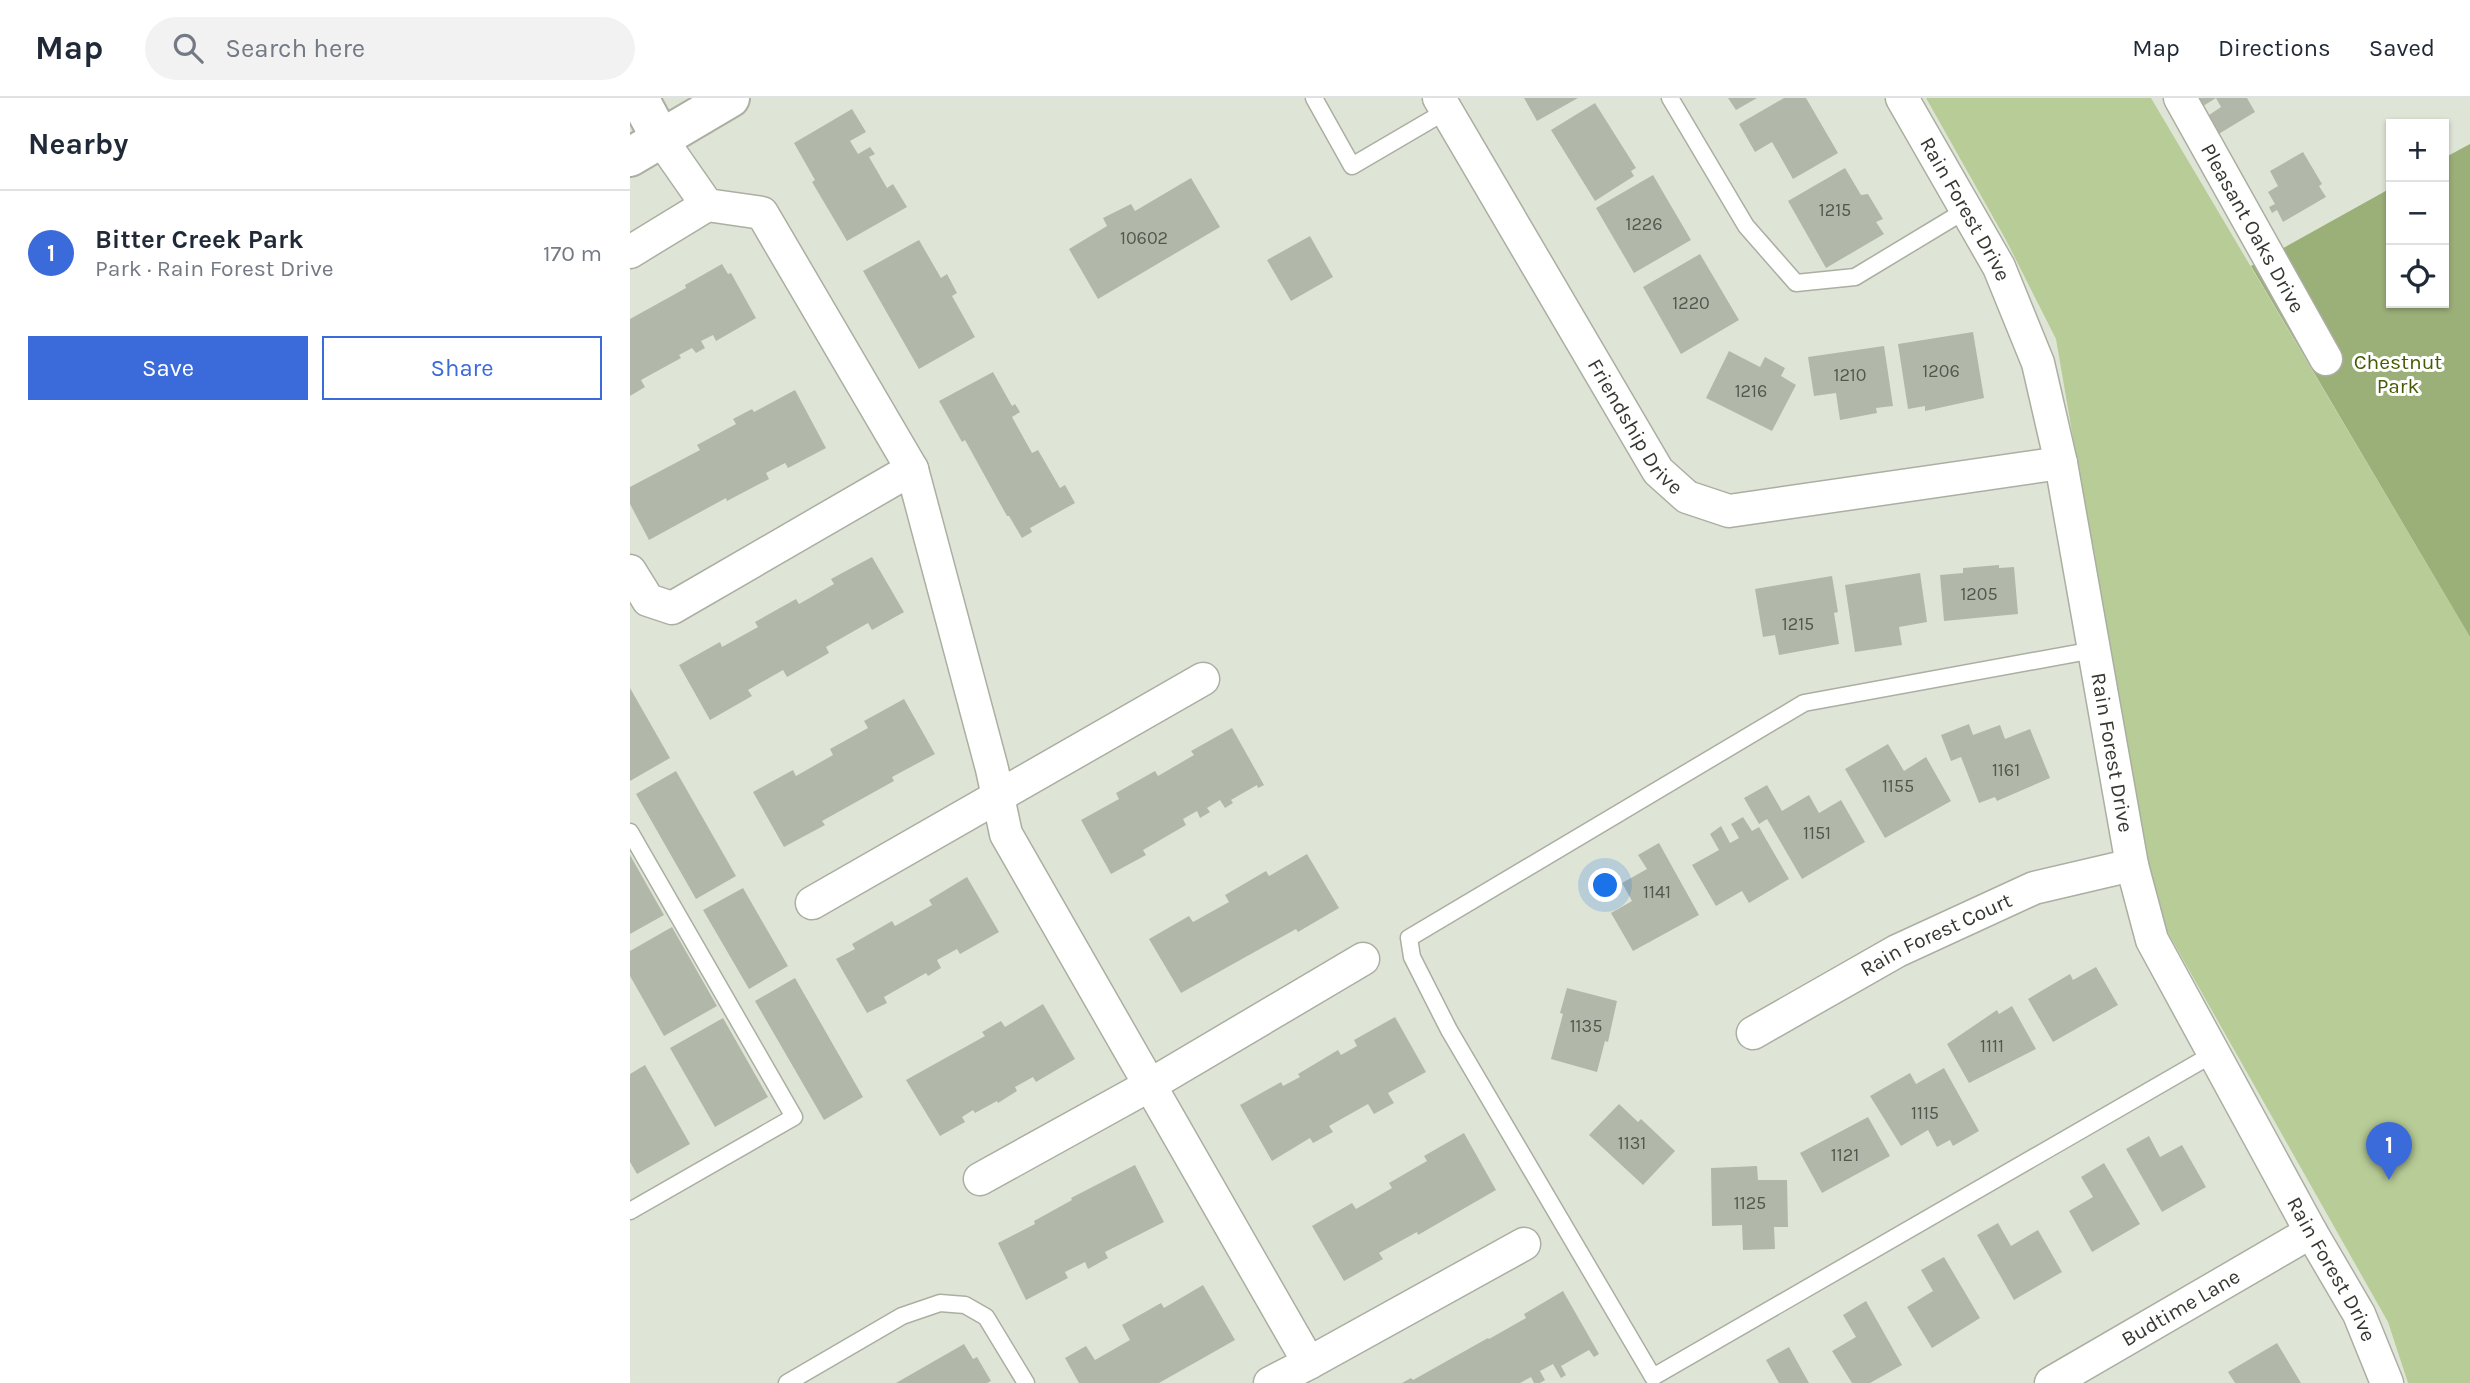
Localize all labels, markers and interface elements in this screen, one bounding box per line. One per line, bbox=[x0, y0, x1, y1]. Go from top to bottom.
search box bbox=[145, 17, 635, 80]
text: Map bbox=[35, 29, 103, 67]
icon: search bbox=[169, 29, 207, 67]
text: Search here bbox=[225, 33, 365, 64]
text: Map bbox=[2132, 34, 2180, 62]
text: Directions bbox=[2218, 34, 2331, 62]
text: Saved bbox=[2369, 34, 2435, 62]
map controls bbox=[2386, 119, 2449, 308]
button: + bbox=[2386, 119, 2449, 182]
text: Nearby bbox=[28, 126, 128, 162]
street label: Rain Forest Drive bbox=[1915, 133, 2015, 284]
street label: Pleasant Oaks Drive bbox=[2196, 139, 2310, 317]
button: − bbox=[2386, 182, 2449, 245]
house number: 1215 bbox=[1819, 199, 1851, 221]
house number: 1226 bbox=[1625, 213, 1663, 235]
text: Bitter Creek Park bbox=[95, 224, 304, 255]
house number: 10602 bbox=[1120, 227, 1168, 249]
text: 1 bbox=[47, 240, 55, 267]
text: 170 m bbox=[543, 240, 602, 267]
button: locate bbox=[2386, 245, 2449, 308]
text: Park · Rain Forest Drive bbox=[95, 255, 334, 282]
house number: 1220 bbox=[1672, 292, 1710, 314]
button: Save bbox=[28, 336, 308, 400]
button: Share bbox=[322, 336, 602, 400]
park label: Chestnut Park bbox=[2354, 350, 2442, 398]
street label: Friendship Drive bbox=[1583, 354, 1688, 499]
house number: 1206 bbox=[1922, 360, 1960, 382]
house number: 1210 bbox=[1833, 364, 1867, 386]
house number: 1216 bbox=[1735, 380, 1767, 402]
house number: 1205 bbox=[1960, 583, 1998, 605]
house number: 1215 bbox=[1782, 613, 1814, 635]
street label: Rain Forest Drive bbox=[2086, 671, 2138, 834]
house number: 1161 bbox=[1992, 759, 2020, 781]
house number: 1155 bbox=[1882, 775, 1914, 797]
house number: 1151 bbox=[1803, 822, 1831, 844]
your location bbox=[1588, 868, 1622, 902]
house number: 1141 bbox=[1643, 881, 1671, 903]
street label: Rain Forest Court bbox=[1856, 888, 2016, 981]
house number: 1135 bbox=[1570, 1015, 1602, 1037]
house number: 1111 bbox=[1980, 1035, 2004, 1057]
house number: 1115 bbox=[1911, 1102, 1939, 1124]
pin: 1 bbox=[2366, 1122, 2412, 1180]
house number: 1131 bbox=[1618, 1132, 1646, 1154]
house number: 1121 bbox=[1831, 1144, 1859, 1166]
house number: 1125 bbox=[1734, 1192, 1766, 1214]
street label: Rain Forest Drive bbox=[2282, 1193, 2381, 1345]
street label: Budtime Lane bbox=[2117, 1264, 2244, 1351]

